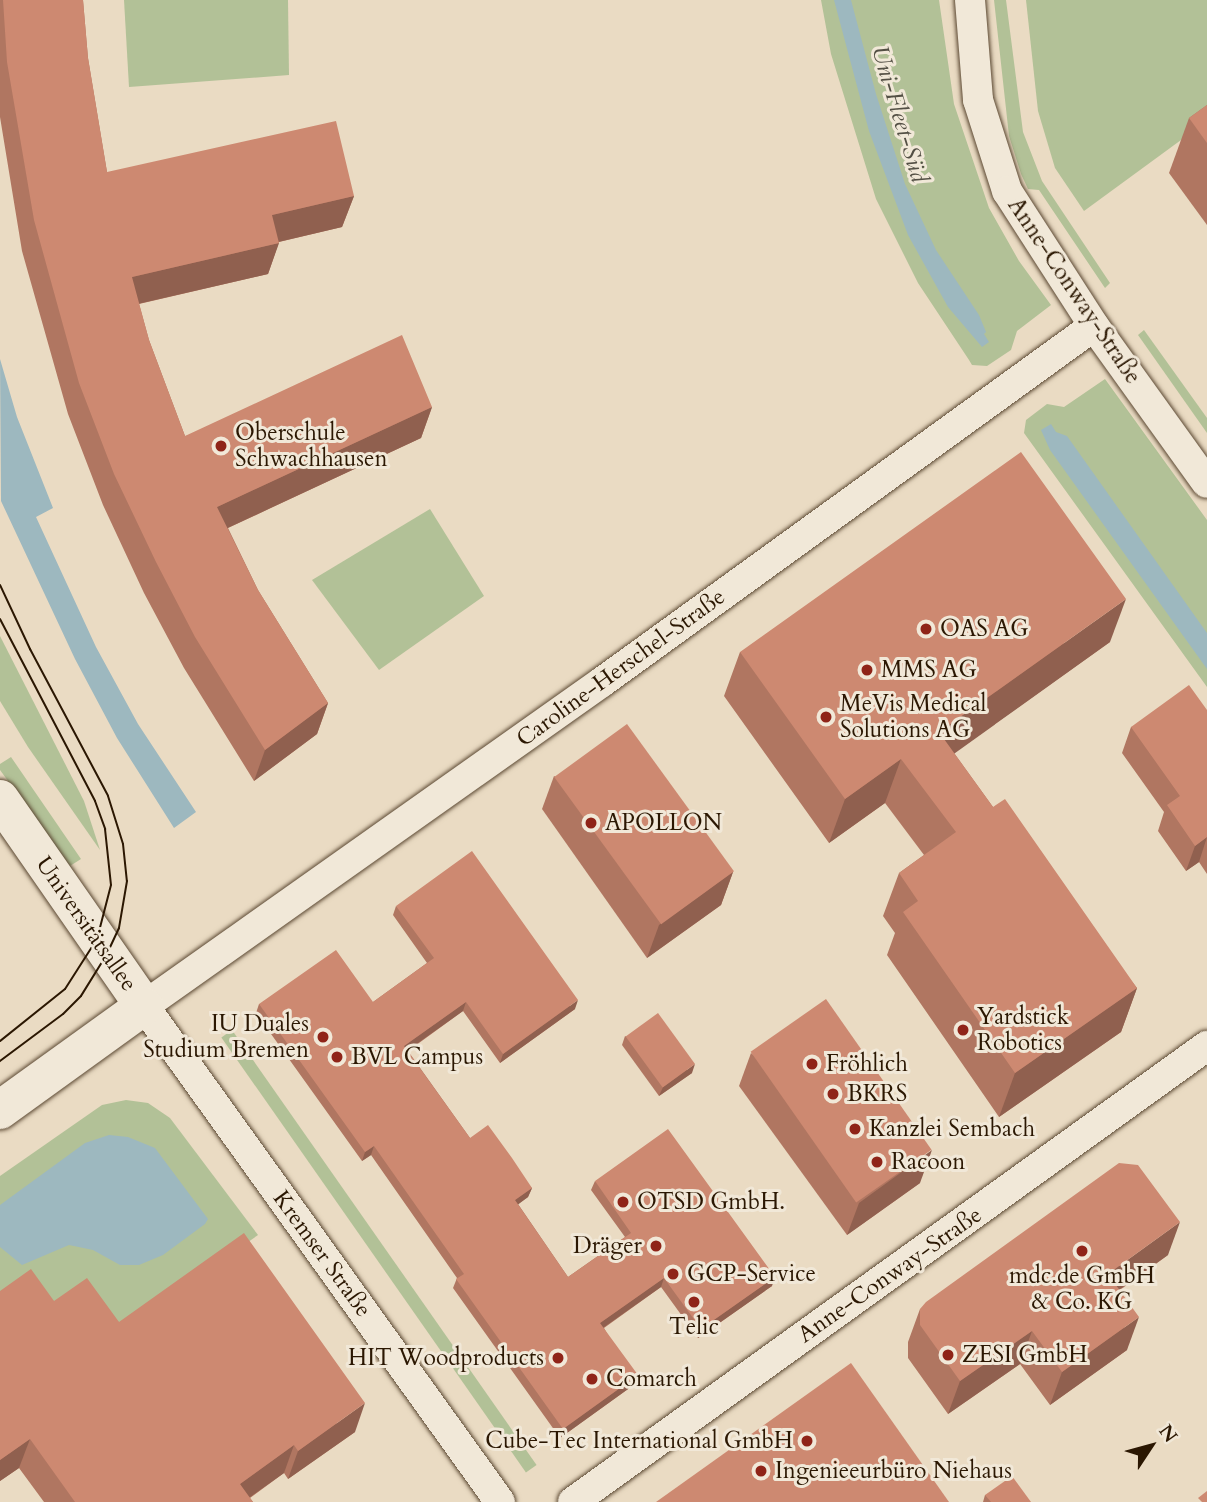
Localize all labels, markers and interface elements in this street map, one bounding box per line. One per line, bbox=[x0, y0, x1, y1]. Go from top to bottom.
water label: Uni-Fleet-Süd bbox=[864, 42, 934, 186]
street label: Anne-Conway-Straße bbox=[1002, 193, 1146, 389]
place label: Oberschule Schwachhausen bbox=[235, 419, 388, 473]
marker: Oberschule Schwachhausen bbox=[213, 438, 229, 454]
street label: Caroline-Herschel-Straße bbox=[511, 583, 731, 753]
place label: OAS AG bbox=[940, 615, 1029, 643]
marker: OAS AG bbox=[918, 621, 934, 637]
place label: MMS AG bbox=[881, 656, 977, 684]
marker: MMS AG bbox=[859, 662, 875, 678]
place label: MeVis Medical Solutions AG bbox=[840, 690, 986, 744]
marker: MeVis Medical Solutions AG bbox=[818, 709, 834, 725]
place label: APOLLON bbox=[605, 809, 722, 837]
marker: APOLLON bbox=[583, 815, 599, 831]
street label: Universitätsallee bbox=[29, 851, 143, 997]
place label: Yardstick Robotics bbox=[977, 1003, 1069, 1057]
place label: IU Duales Studium Bremen bbox=[143, 1010, 309, 1064]
marker: Yardstick Robotics bbox=[955, 1022, 971, 1038]
marker: IU Duales Studium Bremen bbox=[315, 1029, 331, 1045]
place label: BVL Campus bbox=[351, 1043, 483, 1071]
marker: BVL Campus bbox=[329, 1049, 345, 1065]
place label: Fröhlich bbox=[826, 1050, 908, 1078]
marker: Fröhlich bbox=[804, 1056, 820, 1072]
place label: BKRS bbox=[847, 1080, 907, 1108]
marker: BKRS bbox=[825, 1086, 841, 1102]
place label: Kanzlei Sembach bbox=[869, 1115, 1035, 1143]
marker: Kanzlei Sembach bbox=[847, 1121, 863, 1137]
place label: Racoon bbox=[891, 1148, 965, 1176]
marker: Racoon bbox=[869, 1154, 885, 1170]
street label: Kremser Straße bbox=[267, 1185, 377, 1323]
place label: OTSD GmbH. bbox=[637, 1188, 785, 1216]
marker: OTSD GmbH. bbox=[615, 1194, 631, 1210]
street label: Anne-Conway-Straße bbox=[793, 1201, 987, 1349]
place label: Dräger bbox=[573, 1232, 642, 1260]
marker: Dräger bbox=[648, 1238, 664, 1254]
marker: mdc.de GmbH & Co. KG bbox=[1074, 1243, 1090, 1259]
place label: GCP-Service bbox=[687, 1260, 816, 1288]
place label: mdc.de GmbH & Co. KG bbox=[1009, 1262, 1155, 1316]
marker: GCP-Service bbox=[665, 1266, 681, 1282]
marker: Telic bbox=[686, 1294, 702, 1310]
place label: Telic bbox=[669, 1313, 719, 1341]
place label: ZESI GmbH bbox=[962, 1341, 1087, 1369]
place label: HIT Woodproducts bbox=[348, 1344, 544, 1372]
marker: ZESI GmbH bbox=[940, 1347, 956, 1363]
marker: HIT Woodproducts bbox=[550, 1350, 566, 1366]
place label: Comarch bbox=[606, 1365, 697, 1393]
marker: Comarch bbox=[584, 1371, 600, 1387]
north arrow bbox=[1116, 1411, 1186, 1481]
text: N bbox=[1153, 1419, 1183, 1448]
place label: Cube-Tec International GmbH bbox=[485, 1427, 793, 1455]
marker: Cube-Tec International GmbH bbox=[799, 1433, 815, 1449]
place label: Ingenieeurbüro Niehaus bbox=[775, 1457, 1012, 1485]
marker: Ingenieeurbüro Niehaus bbox=[753, 1463, 769, 1479]

